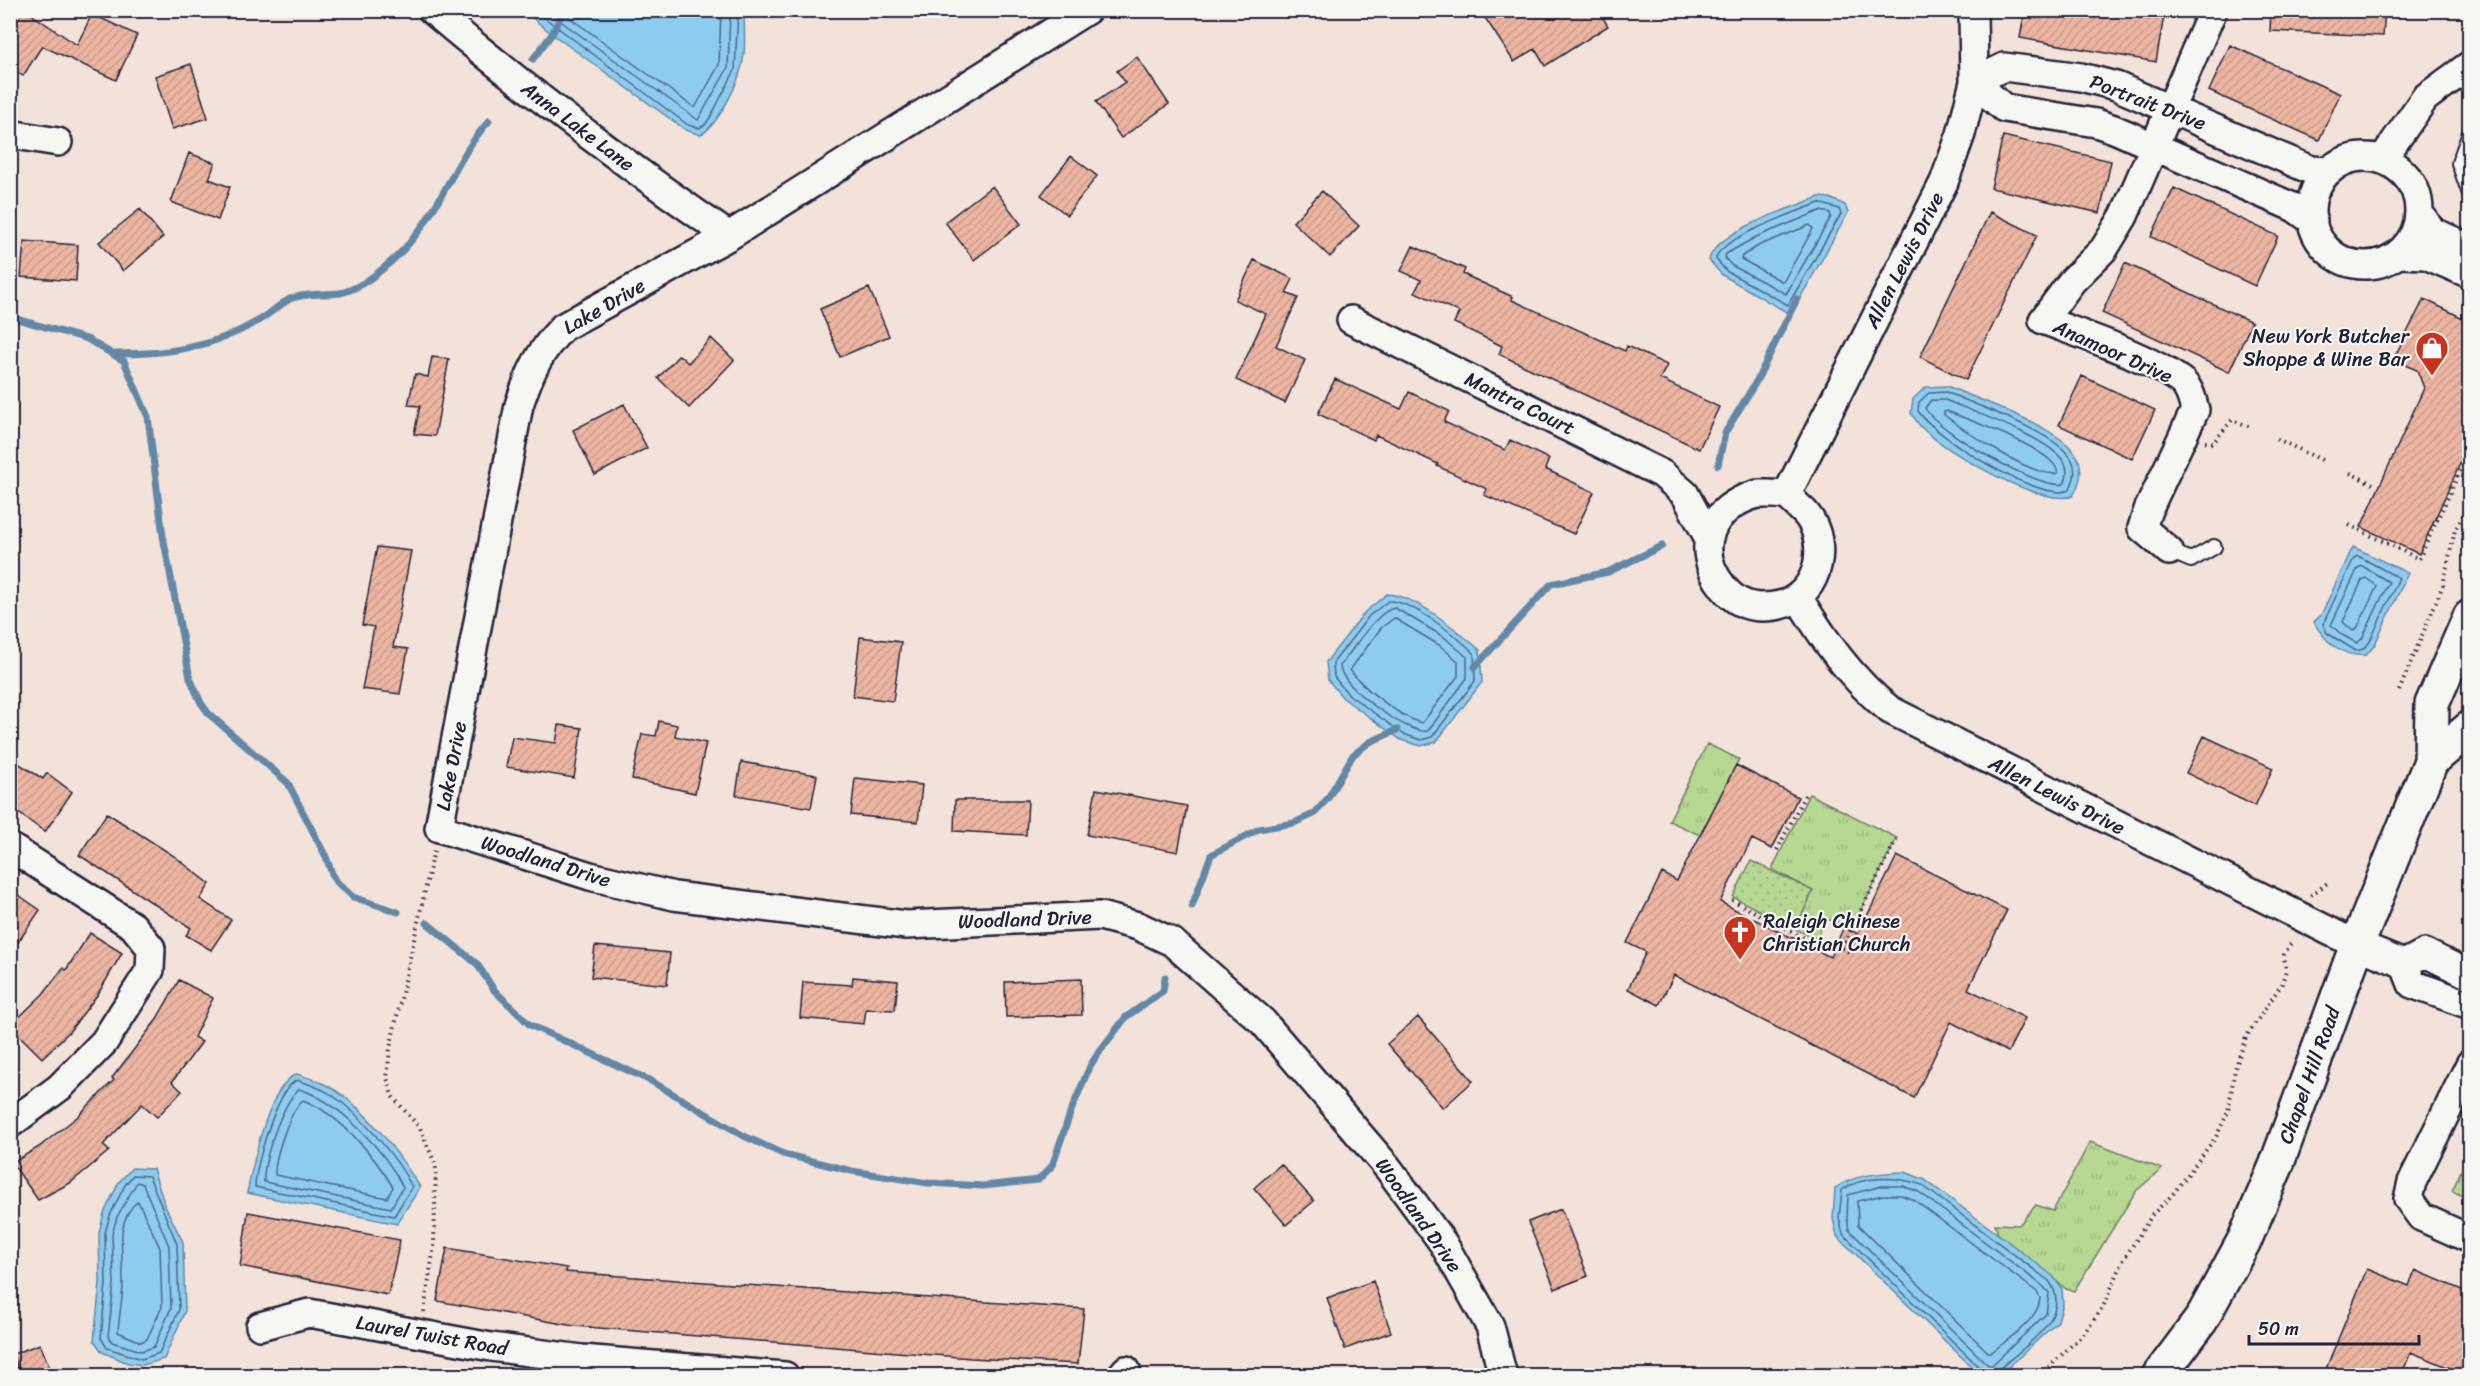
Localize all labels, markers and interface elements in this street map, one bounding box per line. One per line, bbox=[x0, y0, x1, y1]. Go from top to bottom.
street label: Portrait Drive bbox=[2085, 64, 2211, 141]
street label: Anna Lake Lane bbox=[512, 71, 642, 181]
street label: Allen Lewis Drive bbox=[1854, 186, 1954, 336]
street label: Lake Drive bbox=[556, 269, 652, 344]
street label: Anamoor Drive bbox=[2046, 309, 2178, 393]
place label: New York Butcher Shoppe & Wine Bar bbox=[2243, 319, 2411, 377]
shop icon: New York Butcher Shoppe & Wine Bar bbox=[2414, 330, 2450, 377]
street label: Mantra Court bbox=[1458, 362, 1581, 445]
street label: Lake Drive bbox=[426, 718, 477, 814]
street label: Allen Lewis Drive bbox=[1981, 745, 2131, 845]
street label: Woodland Drive bbox=[477, 825, 615, 898]
street label: Woodland Drive bbox=[958, 900, 1093, 939]
place label: Raleigh Chinese Christian Church bbox=[1763, 904, 1911, 962]
church icon: Raleigh Chinese Christian Church bbox=[1722, 914, 1758, 961]
street label: Chapel Hill Road bbox=[2268, 1000, 2351, 1149]
street label: Woodland Drive bbox=[1366, 1150, 1471, 1280]
street label: Laurel Twist Road bbox=[353, 1305, 512, 1366]
scale bar bbox=[2249, 1308, 2418, 1346]
text: 50 m bbox=[2258, 1313, 2299, 1345]

